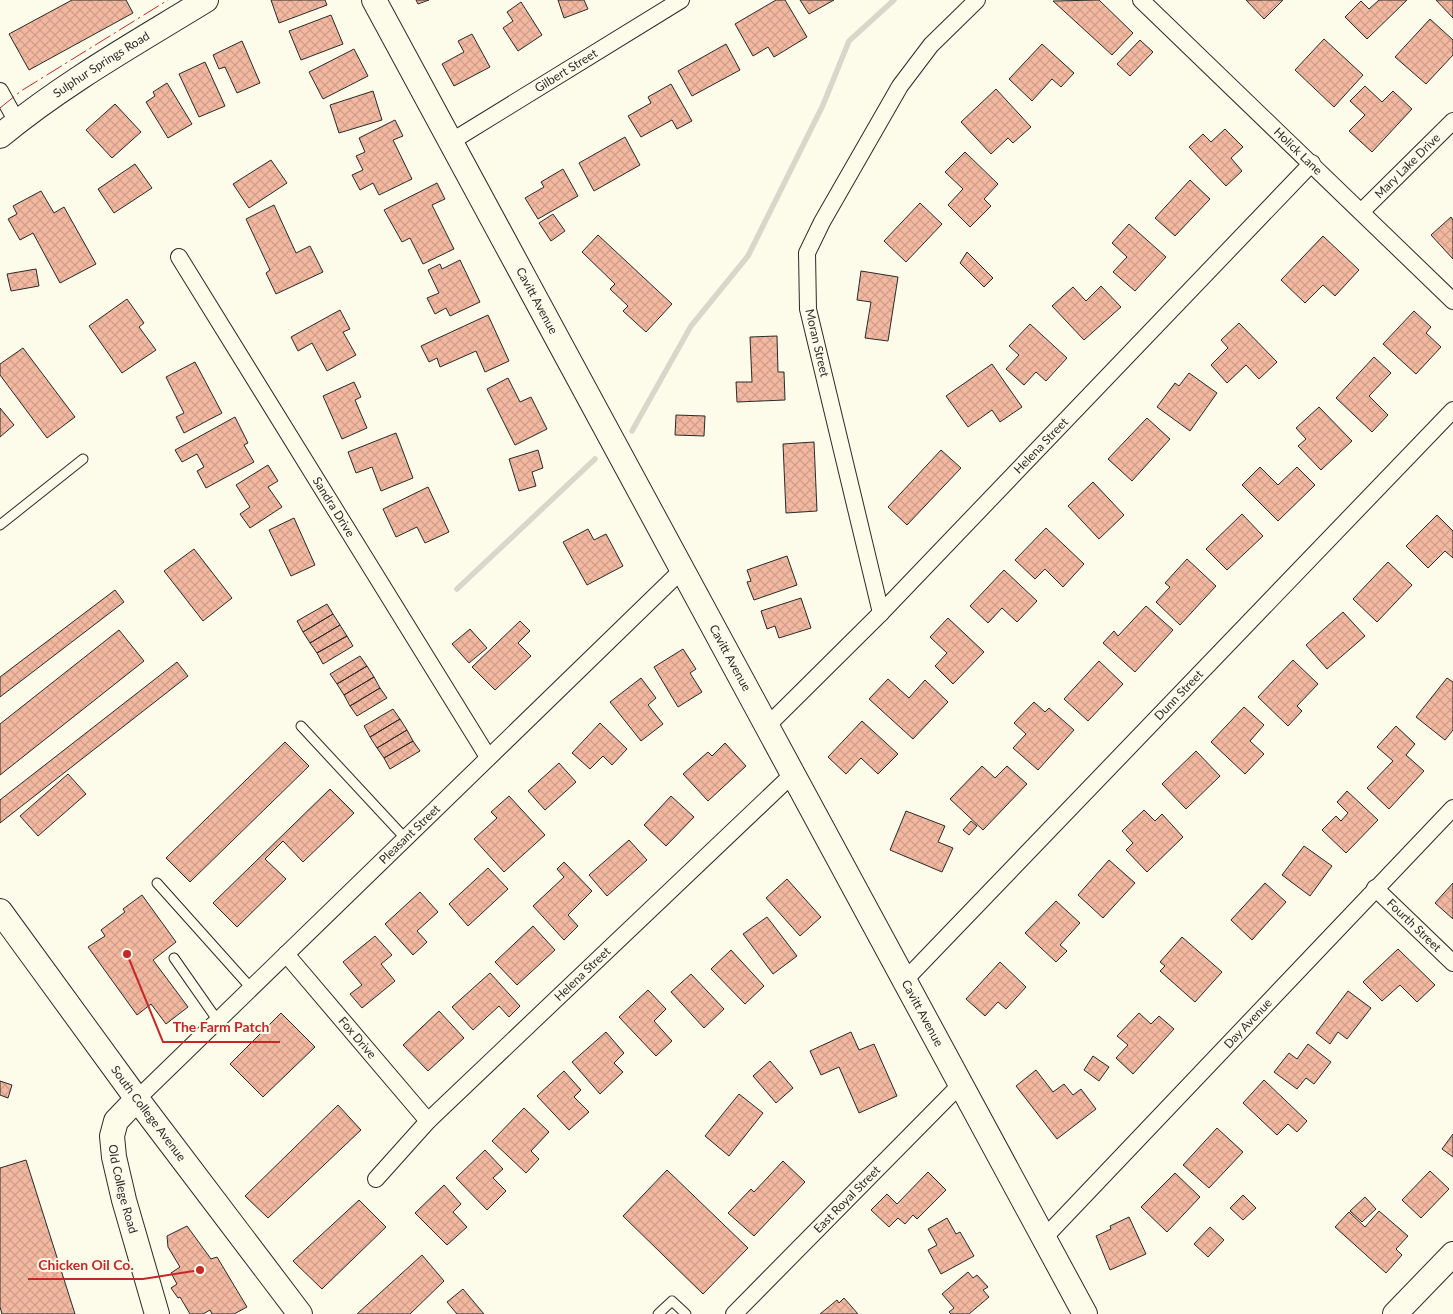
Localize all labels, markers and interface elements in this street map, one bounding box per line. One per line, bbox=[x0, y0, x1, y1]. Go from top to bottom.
street label: Sulphur Springs Road bbox=[50, 28, 152, 101]
street label: Gilbert Street bbox=[532, 45, 601, 95]
street label: Holick Lane bbox=[1271, 124, 1326, 178]
street label: Mary Lake Drive bbox=[1371, 130, 1443, 201]
street label: Cavitt Avenue bbox=[513, 265, 561, 336]
street label: Moran Street bbox=[802, 307, 833, 379]
street label: Helena Street bbox=[1010, 414, 1072, 477]
street label: Sandra Drive bbox=[310, 474, 358, 540]
street label: Cavitt Avenue bbox=[706, 622, 755, 694]
street label: Dunn Street bbox=[1151, 666, 1206, 723]
street label: Pleasant Street bbox=[376, 801, 443, 867]
street label: Fourth Street bbox=[1384, 895, 1445, 955]
street label: Helena Street bbox=[551, 943, 614, 1004]
street label: Cavitt Avenue bbox=[899, 977, 947, 1049]
street label: Day Avenue bbox=[1220, 995, 1275, 1051]
callout: The Farm Patch bbox=[163, 1013, 280, 1042]
street label: Fox Drive bbox=[336, 1013, 380, 1062]
text: The Farm Patch bbox=[173, 1018, 269, 1035]
street label: South College Avenue bbox=[108, 1062, 189, 1164]
street label: Old College Road bbox=[106, 1144, 141, 1235]
street label: East Royal Street bbox=[810, 1162, 884, 1236]
callout: Chicken Oil Co. bbox=[28, 1250, 143, 1279]
text: Chicken Oil Co. bbox=[38, 1256, 134, 1273]

